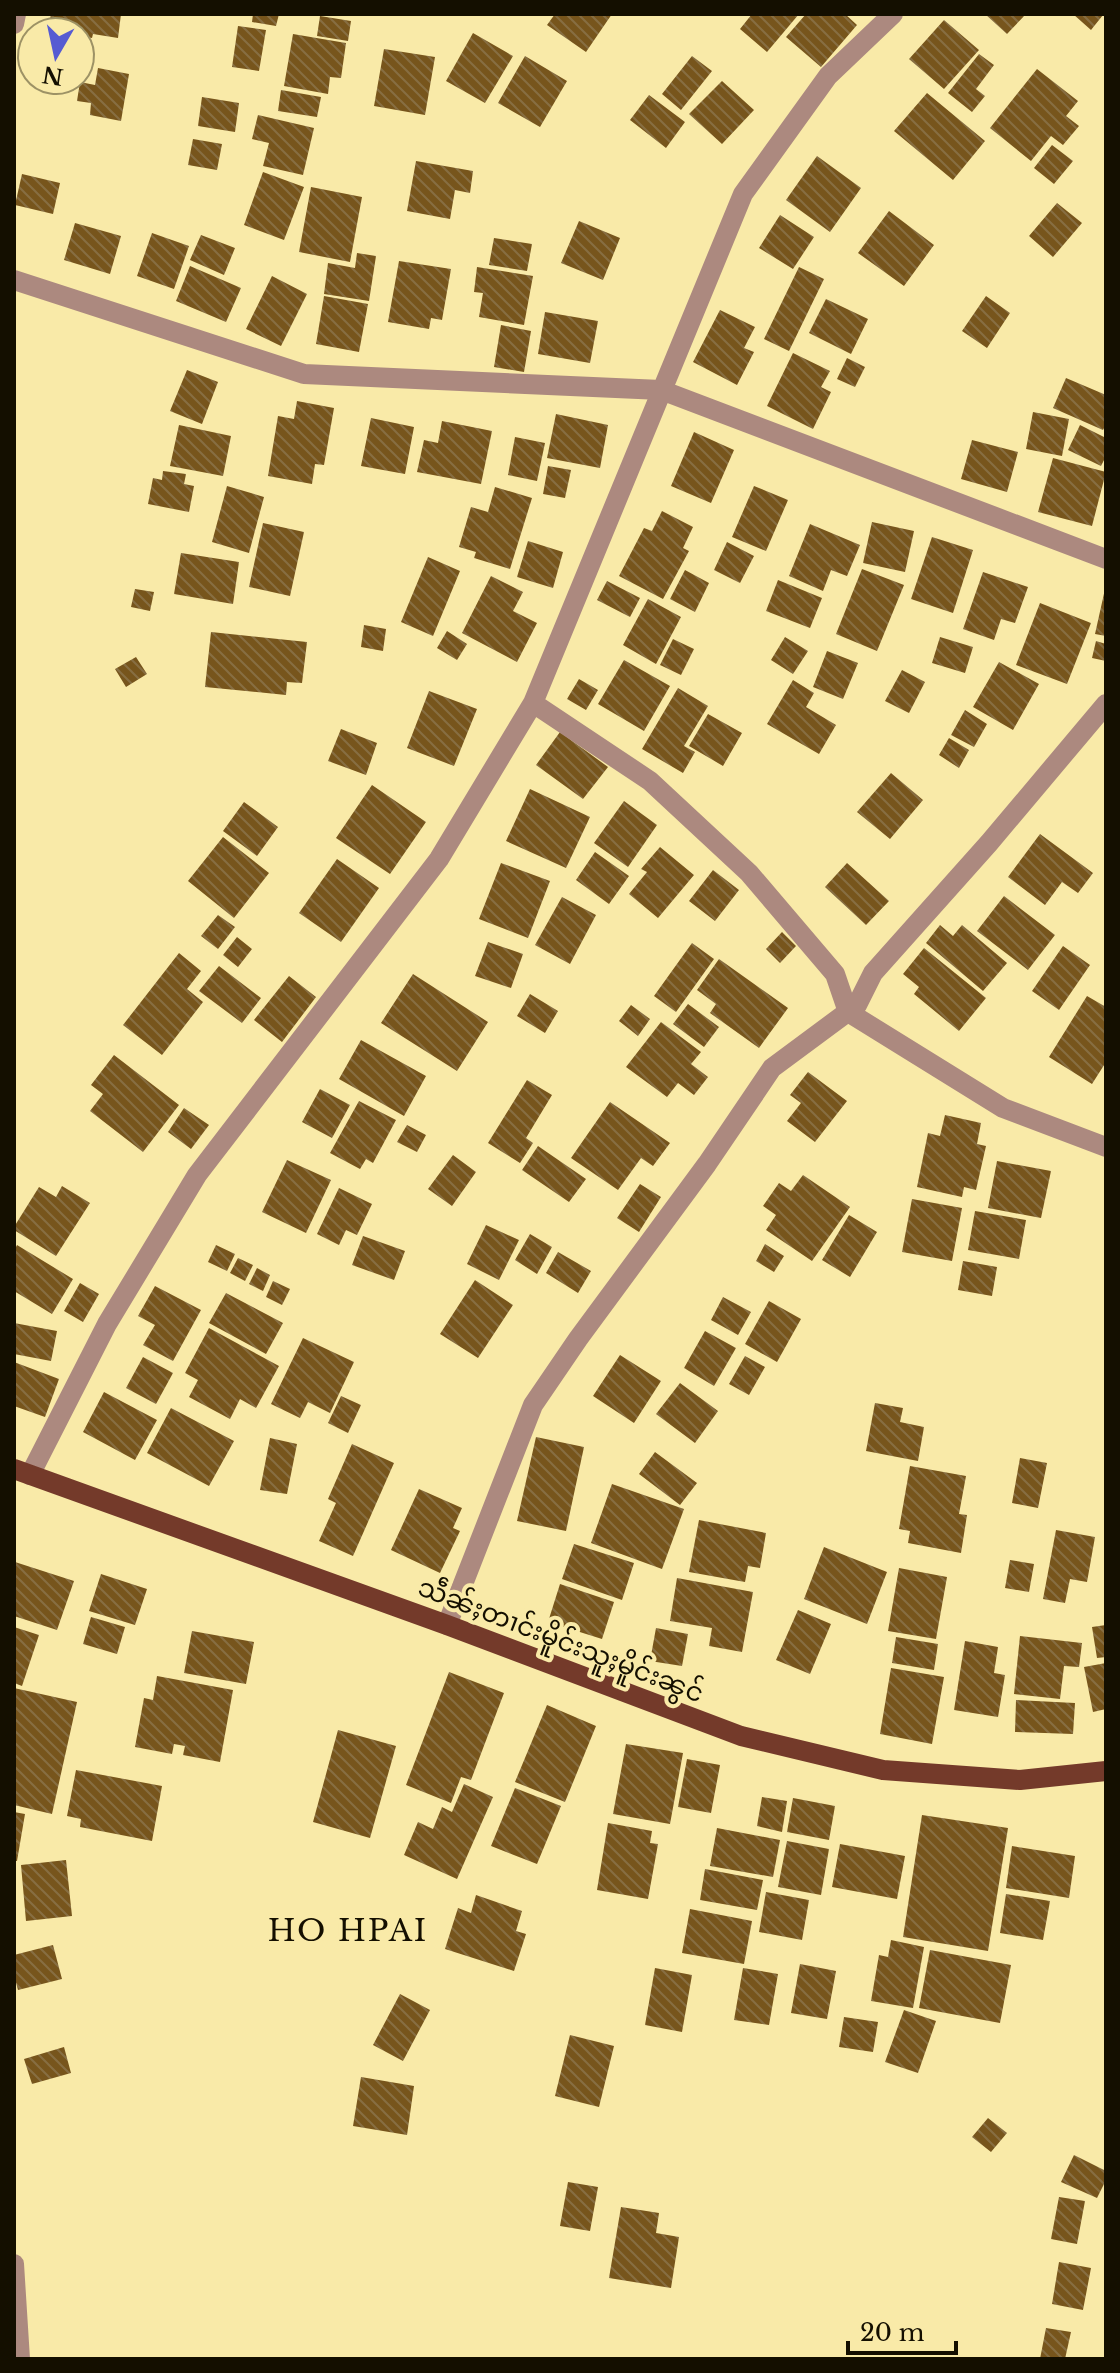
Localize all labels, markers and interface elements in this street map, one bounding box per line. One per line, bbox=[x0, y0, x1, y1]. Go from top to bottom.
north arrow bbox=[16, 16, 96, 96]
text: N bbox=[40, 60, 65, 90]
street label: သဵၼ်ႈတၢင်းမိူင်းသူႈမိူင်းၼွင် bbox=[412, 1570, 709, 1714]
district label: HO HPAI bbox=[268, 1912, 428, 1949]
scale bar bbox=[848, 2305, 956, 2355]
text: 20 m bbox=[860, 2318, 925, 2347]

